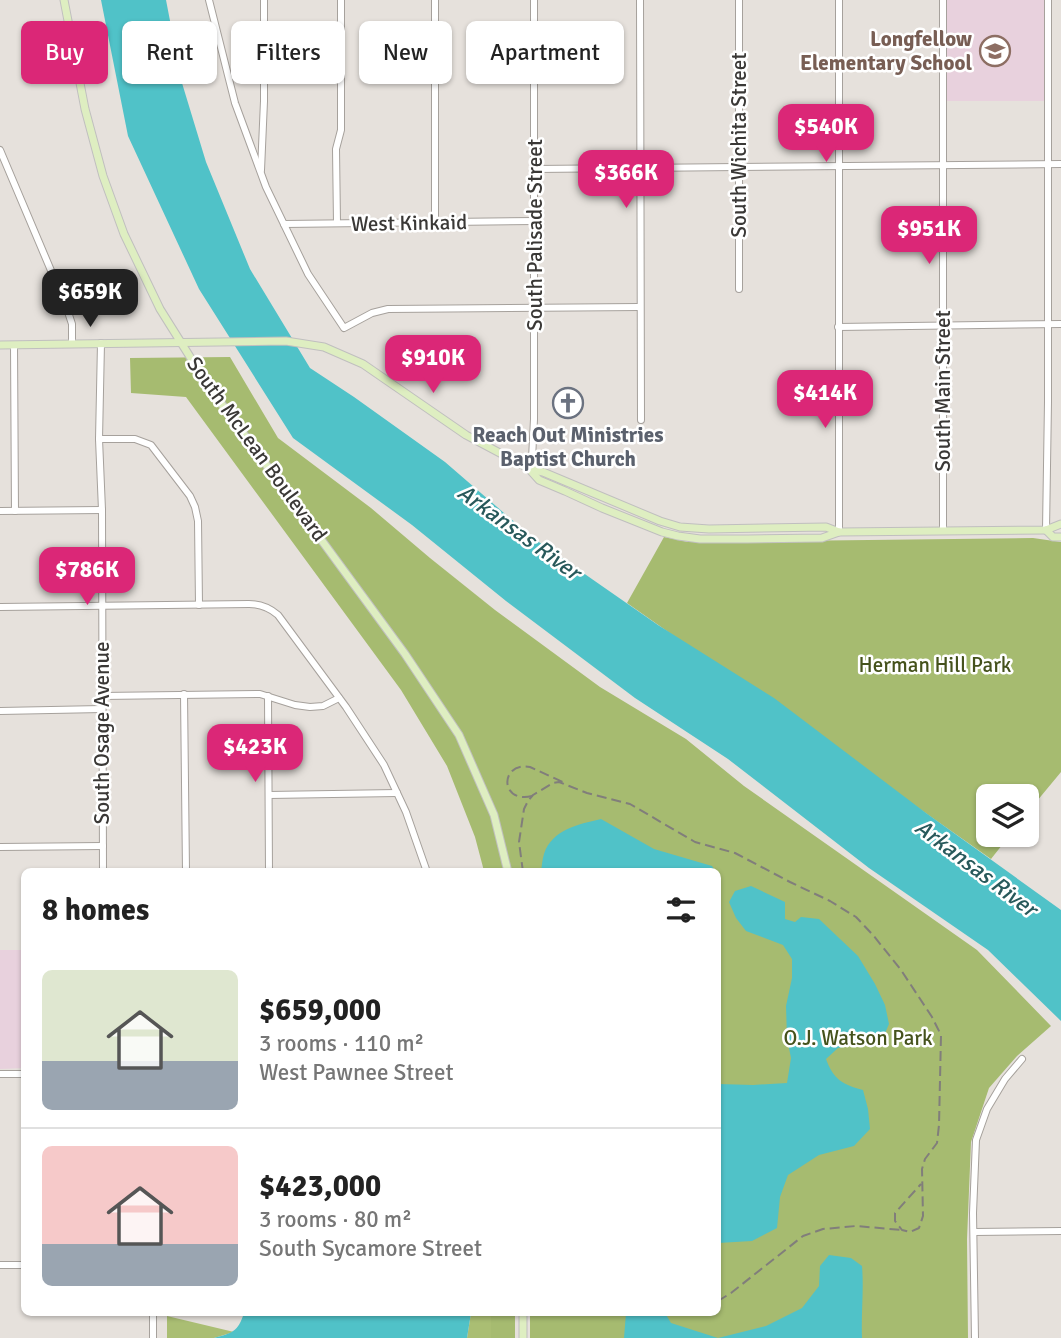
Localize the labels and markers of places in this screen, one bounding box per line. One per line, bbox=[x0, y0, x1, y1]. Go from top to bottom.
place label: Longfellow Elementary School bbox=[800, 26, 972, 76]
school or university icon: Longfellow Elementary School bbox=[978, 34, 1012, 68]
pin: $540K bbox=[777, 104, 875, 164]
pin: $366K bbox=[577, 150, 675, 210]
pin: $951K bbox=[880, 206, 978, 266]
pin: $659K bbox=[41, 270, 139, 329]
pin: $910K bbox=[384, 336, 482, 395]
pin: $414K bbox=[776, 370, 874, 430]
church icon: Reach Out Ministries Baptist Church bbox=[551, 386, 585, 420]
place label: Reach Out Ministries Baptist Church bbox=[472, 422, 664, 472]
pin: $786K bbox=[38, 548, 136, 607]
pin: $423K bbox=[206, 724, 304, 784]

